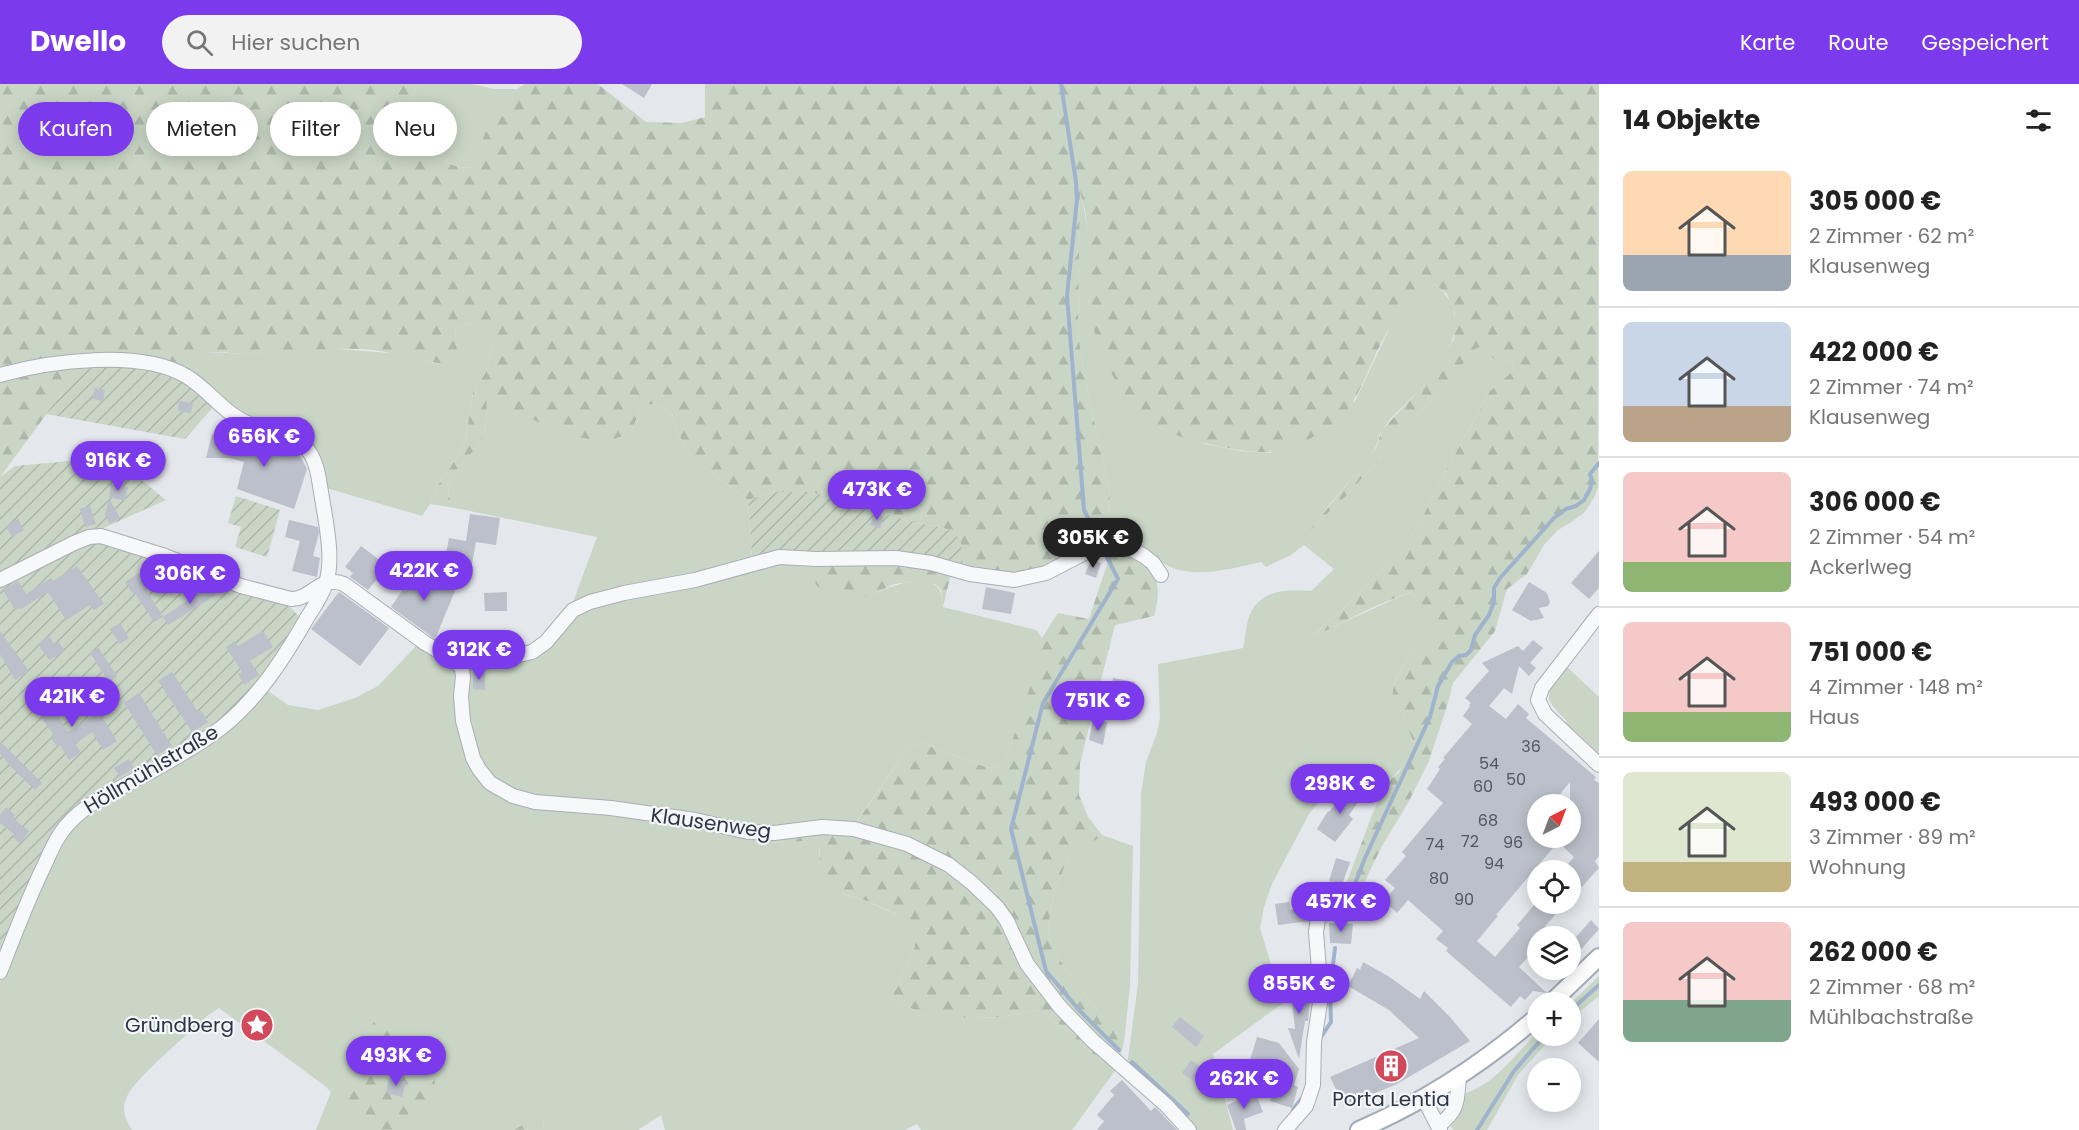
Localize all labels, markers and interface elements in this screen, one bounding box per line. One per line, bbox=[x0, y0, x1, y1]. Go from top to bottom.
search box bbox=[162, 15, 582, 69]
text: Dwello bbox=[30, 22, 126, 61]
icon: search bbox=[183, 26, 216, 59]
text: Hier suchen bbox=[231, 27, 360, 58]
text: Karte bbox=[1740, 28, 1795, 57]
text: Route bbox=[1828, 28, 1889, 57]
text: Gespeichert bbox=[1922, 28, 2049, 57]
chip: Kaufen bbox=[18, 102, 134, 156]
chip: Mieten bbox=[146, 102, 258, 156]
chip: Filter bbox=[270, 102, 361, 156]
chip: Neu bbox=[373, 102, 457, 156]
text: 14 Objekte bbox=[1623, 102, 1760, 138]
icon: filters bbox=[2022, 104, 2055, 137]
text: 305 000 € bbox=[1809, 183, 1941, 219]
icon: home bbox=[1671, 195, 1743, 267]
text: 2 Zimmer · 62 m² bbox=[1809, 222, 1974, 250]
text: Klausenweg bbox=[1809, 252, 1930, 280]
text: 422 000 € bbox=[1809, 334, 1939, 370]
icon: home bbox=[1671, 346, 1743, 418]
text: 2 Zimmer · 74 m² bbox=[1809, 373, 1974, 401]
text: Klausenweg bbox=[1809, 403, 1930, 431]
pin: 656K € bbox=[215, 417, 313, 468]
text: 656K € bbox=[228, 422, 300, 450]
pin: 916K € bbox=[69, 441, 167, 492]
text: 916K € bbox=[85, 446, 151, 474]
pin: 473K € bbox=[828, 470, 926, 521]
text: 473K € bbox=[842, 475, 912, 503]
text: 306 000 € bbox=[1809, 484, 1941, 520]
icon: home bbox=[1671, 496, 1743, 568]
pin: 305K € bbox=[1044, 518, 1142, 569]
text: 305K € bbox=[1057, 523, 1129, 551]
text: 2 Zimmer · 54 m² bbox=[1809, 523, 1975, 551]
pin: 422K € bbox=[375, 551, 473, 602]
text: Ackerlweg bbox=[1809, 553, 1912, 581]
pin: 306K € bbox=[141, 554, 239, 605]
text: 422K € bbox=[389, 556, 459, 584]
text: 306K € bbox=[154, 559, 226, 587]
pin: 312K € bbox=[430, 630, 528, 681]
text: 751 000 € bbox=[1809, 634, 1932, 670]
text: 312K € bbox=[446, 635, 512, 663]
icon: home bbox=[1671, 646, 1743, 718]
text: 4 Zimmer · 148 m² bbox=[1809, 673, 1983, 701]
pin: 421K € bbox=[23, 677, 121, 728]
pin: 751K € bbox=[1049, 681, 1147, 732]
text: 421K € bbox=[39, 682, 105, 710]
text: 751K € bbox=[1065, 686, 1131, 714]
text: Haus bbox=[1809, 703, 1860, 731]
street label: Höllmühlstraße bbox=[79, 718, 223, 820]
house number: 36 bbox=[1521, 735, 1541, 758]
house number: 54 bbox=[1479, 752, 1499, 775]
pin: 298K € bbox=[1291, 764, 1389, 815]
house number: 50 bbox=[1506, 768, 1526, 791]
text: 298K € bbox=[1305, 769, 1375, 797]
house number: 60 bbox=[1473, 775, 1493, 798]
text: 493 000 € bbox=[1809, 784, 1941, 820]
north arrow bbox=[1527, 794, 1581, 848]
map controls bbox=[1527, 794, 1581, 1112]
icon: home bbox=[1671, 796, 1743, 868]
street label: Klausenweg bbox=[649, 801, 773, 845]
house number: 68 bbox=[1478, 809, 1498, 832]
text: 3 Zimmer · 89 m² bbox=[1809, 823, 1976, 851]
house number: 72 bbox=[1461, 830, 1479, 853]
house number: 96 bbox=[1503, 831, 1523, 854]
house number: 74 bbox=[1426, 833, 1444, 856]
house number: 94 bbox=[1484, 852, 1504, 875]
text: Wohnung bbox=[1809, 853, 1906, 881]
button: locate bbox=[1527, 860, 1581, 914]
house number: 80 bbox=[1429, 867, 1449, 890]
pin: 457K € bbox=[1292, 882, 1390, 933]
text: 457K € bbox=[1305, 887, 1377, 915]
house number: 90 bbox=[1454, 888, 1474, 911]
button: layers bbox=[1527, 926, 1581, 980]
text: 262 000 € bbox=[1809, 934, 1938, 970]
icon: home bbox=[1671, 946, 1743, 1018]
pin: 855K € bbox=[1250, 964, 1348, 1015]
text: 855K € bbox=[1262, 969, 1336, 997]
text: 2 Zimmer · 68 m² bbox=[1809, 973, 1975, 1001]
button: + bbox=[1527, 992, 1581, 1046]
text: Mühlbachstraße bbox=[1809, 1003, 1973, 1031]
place icon: Gründberg bbox=[239, 1007, 275, 1043]
place label: Gründberg bbox=[125, 1011, 234, 1039]
pin: 493K € bbox=[347, 1036, 445, 1087]
text: 493K € bbox=[360, 1041, 432, 1069]
building icon: Porta Lentia bbox=[1373, 1048, 1409, 1084]
button: − bbox=[1527, 1058, 1581, 1112]
pin: 262K € bbox=[1195, 1059, 1293, 1110]
text: 262K € bbox=[1209, 1064, 1279, 1092]
place label: Porta Lentia bbox=[1332, 1085, 1450, 1113]

